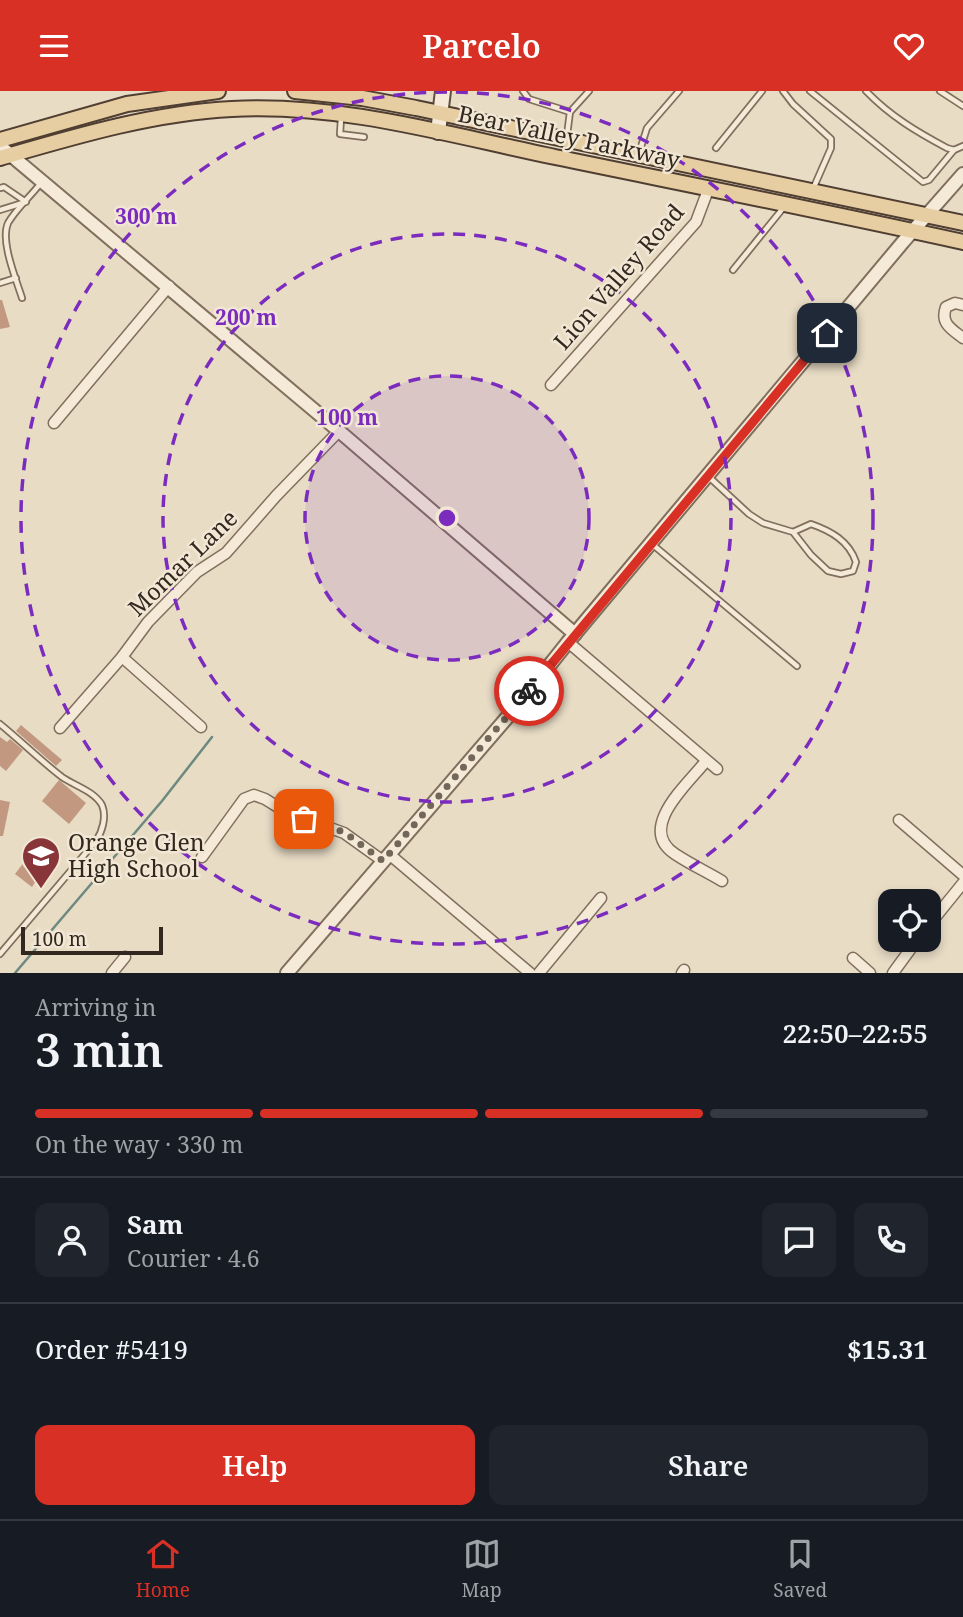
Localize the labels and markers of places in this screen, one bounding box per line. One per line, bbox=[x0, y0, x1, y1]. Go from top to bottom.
pin bbox=[797, 303, 857, 363]
centre of rings bbox=[435, 506, 459, 530]
pin bbox=[274, 789, 334, 849]
place label: Orange Glen High School bbox=[68, 826, 205, 884]
school or university icon: Orange Glen High School bbox=[20, 835, 62, 890]

